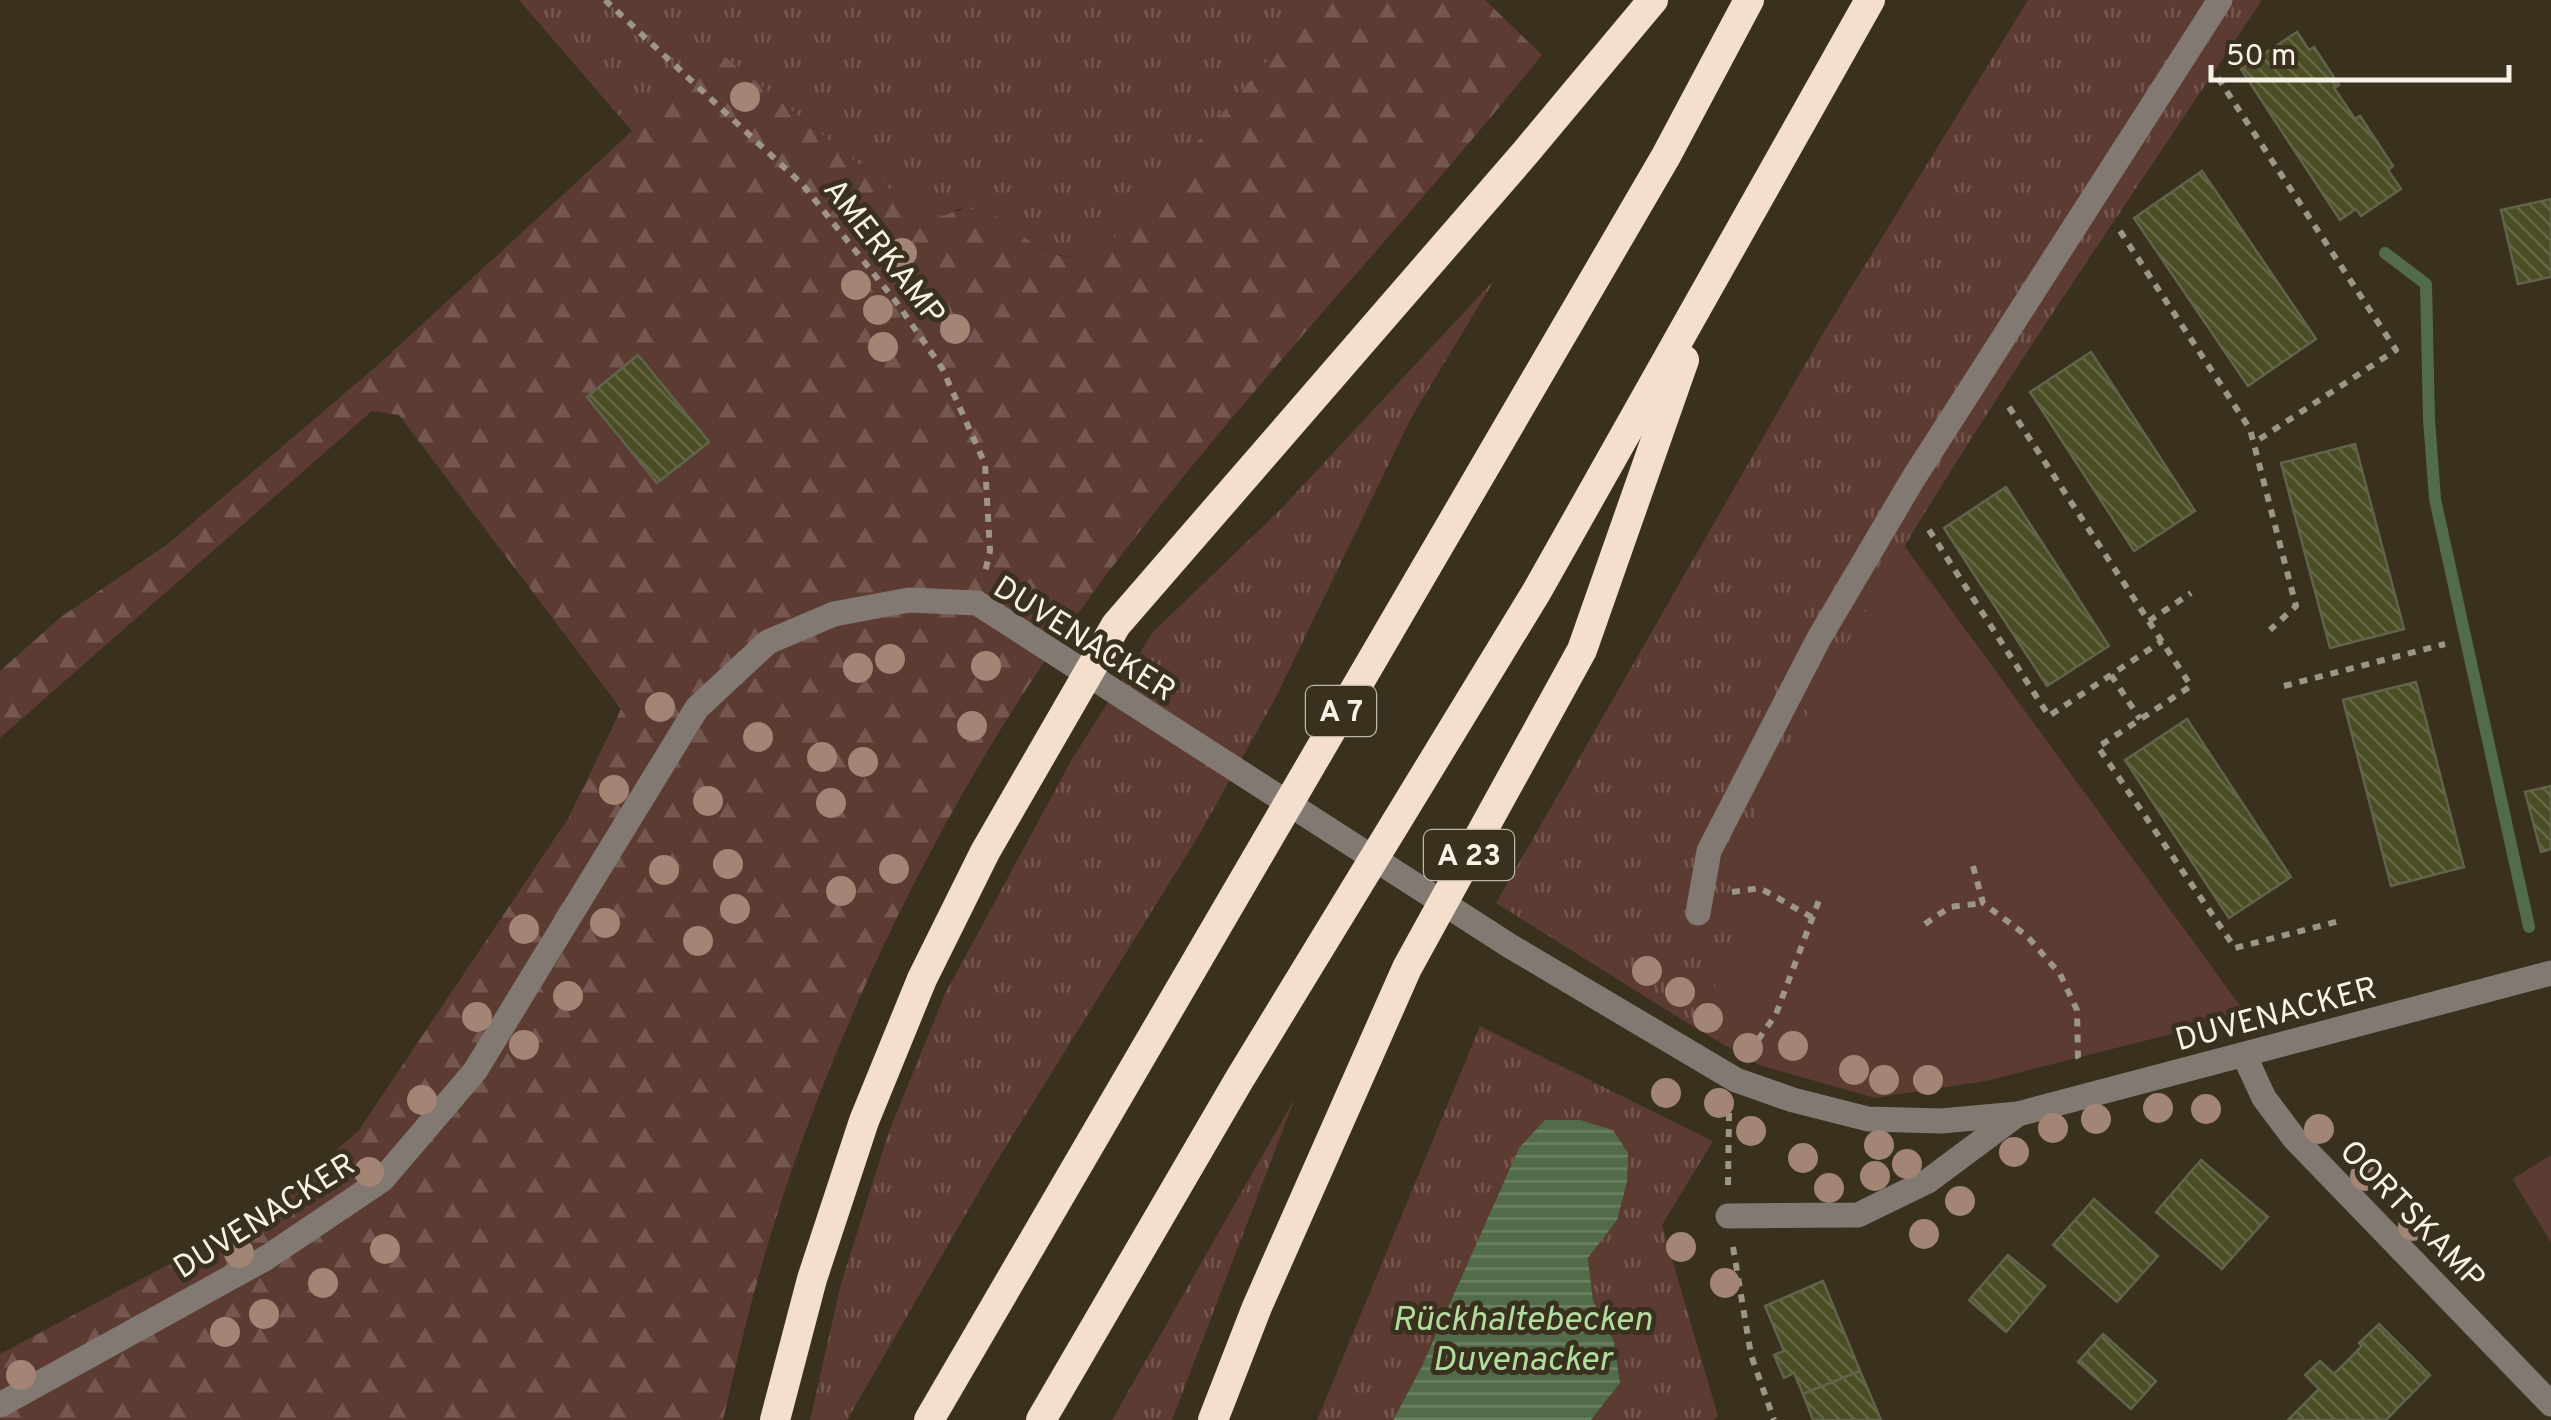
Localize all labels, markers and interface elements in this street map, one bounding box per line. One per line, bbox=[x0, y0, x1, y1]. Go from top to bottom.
scale bar bbox=[2211, 20, 2508, 82]
text: 50 m bbox=[2226, 39, 2296, 76]
street label: AMERKAMP bbox=[813, 172, 952, 334]
street label: DUVENACKER bbox=[985, 569, 1182, 712]
road number: A 7 bbox=[1306, 686, 1376, 736]
road number: A 23 bbox=[1424, 830, 1514, 880]
street label: DUVENACKER bbox=[2172, 970, 2382, 1062]
street label: OORTSKAMP bbox=[2330, 1133, 2492, 1299]
street label: DUVENACKER bbox=[167, 1146, 364, 1289]
water label: Rückhaltebecken Duvenacker bbox=[1392, 1299, 1652, 1383]

